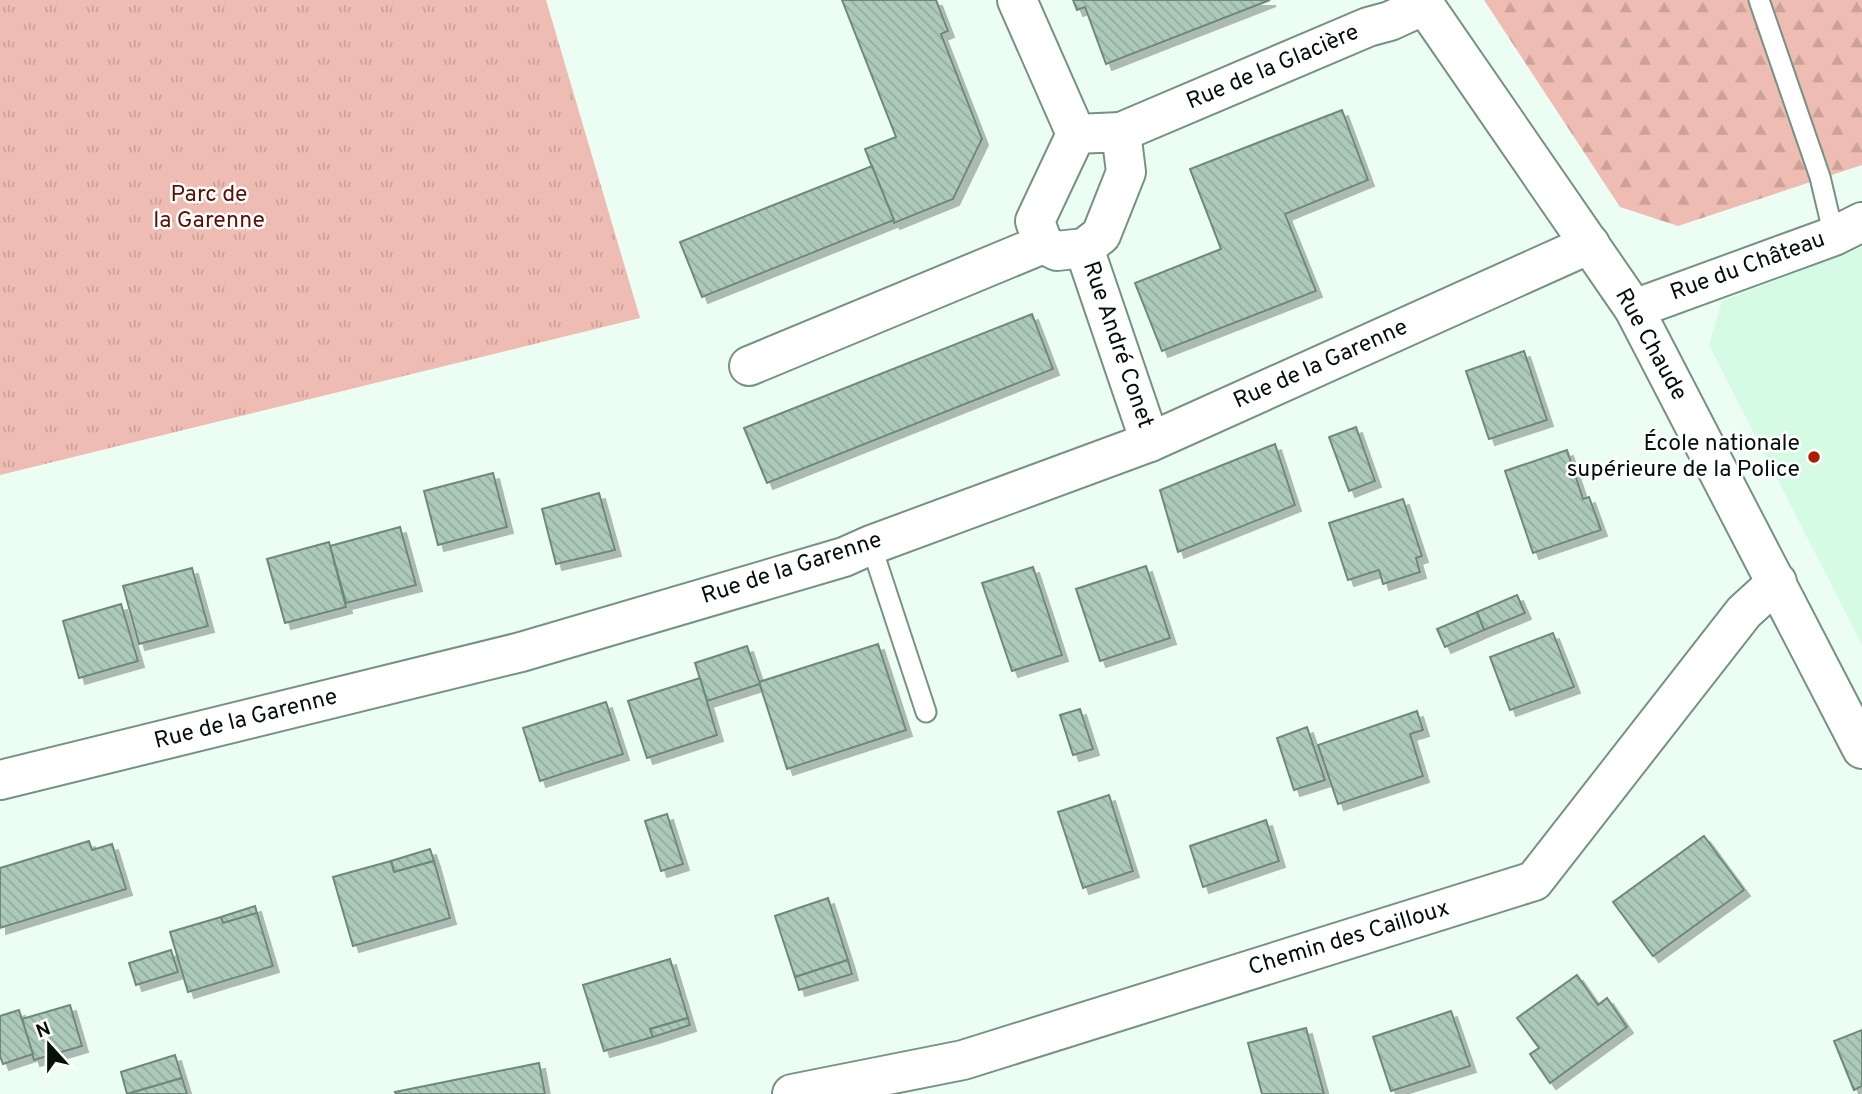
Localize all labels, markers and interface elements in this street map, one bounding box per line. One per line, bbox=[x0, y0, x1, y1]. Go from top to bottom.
street label: Rue de la Glacière bbox=[1182, 19, 1364, 117]
park label: Parc de la Garenne bbox=[153, 181, 265, 236]
street label: Rue du Château bbox=[1667, 226, 1829, 308]
street label: Rue André Conet bbox=[1075, 258, 1159, 432]
street label: Rue Chaude bbox=[1607, 284, 1693, 406]
street label: Rue de la Garenne bbox=[1229, 314, 1413, 416]
place label: École nationale supérieure de la Police bbox=[1567, 429, 1800, 485]
marker: École nationale supérieure de la Police bbox=[1806, 449, 1822, 465]
street label: Rue de la Garenne bbox=[698, 526, 886, 612]
street label: Rue de la Garenne bbox=[151, 683, 341, 757]
street label: Chemin des Cailloux bbox=[1245, 895, 1453, 983]
north arrow bbox=[14, 1010, 84, 1080]
text: N bbox=[33, 1017, 54, 1045]

